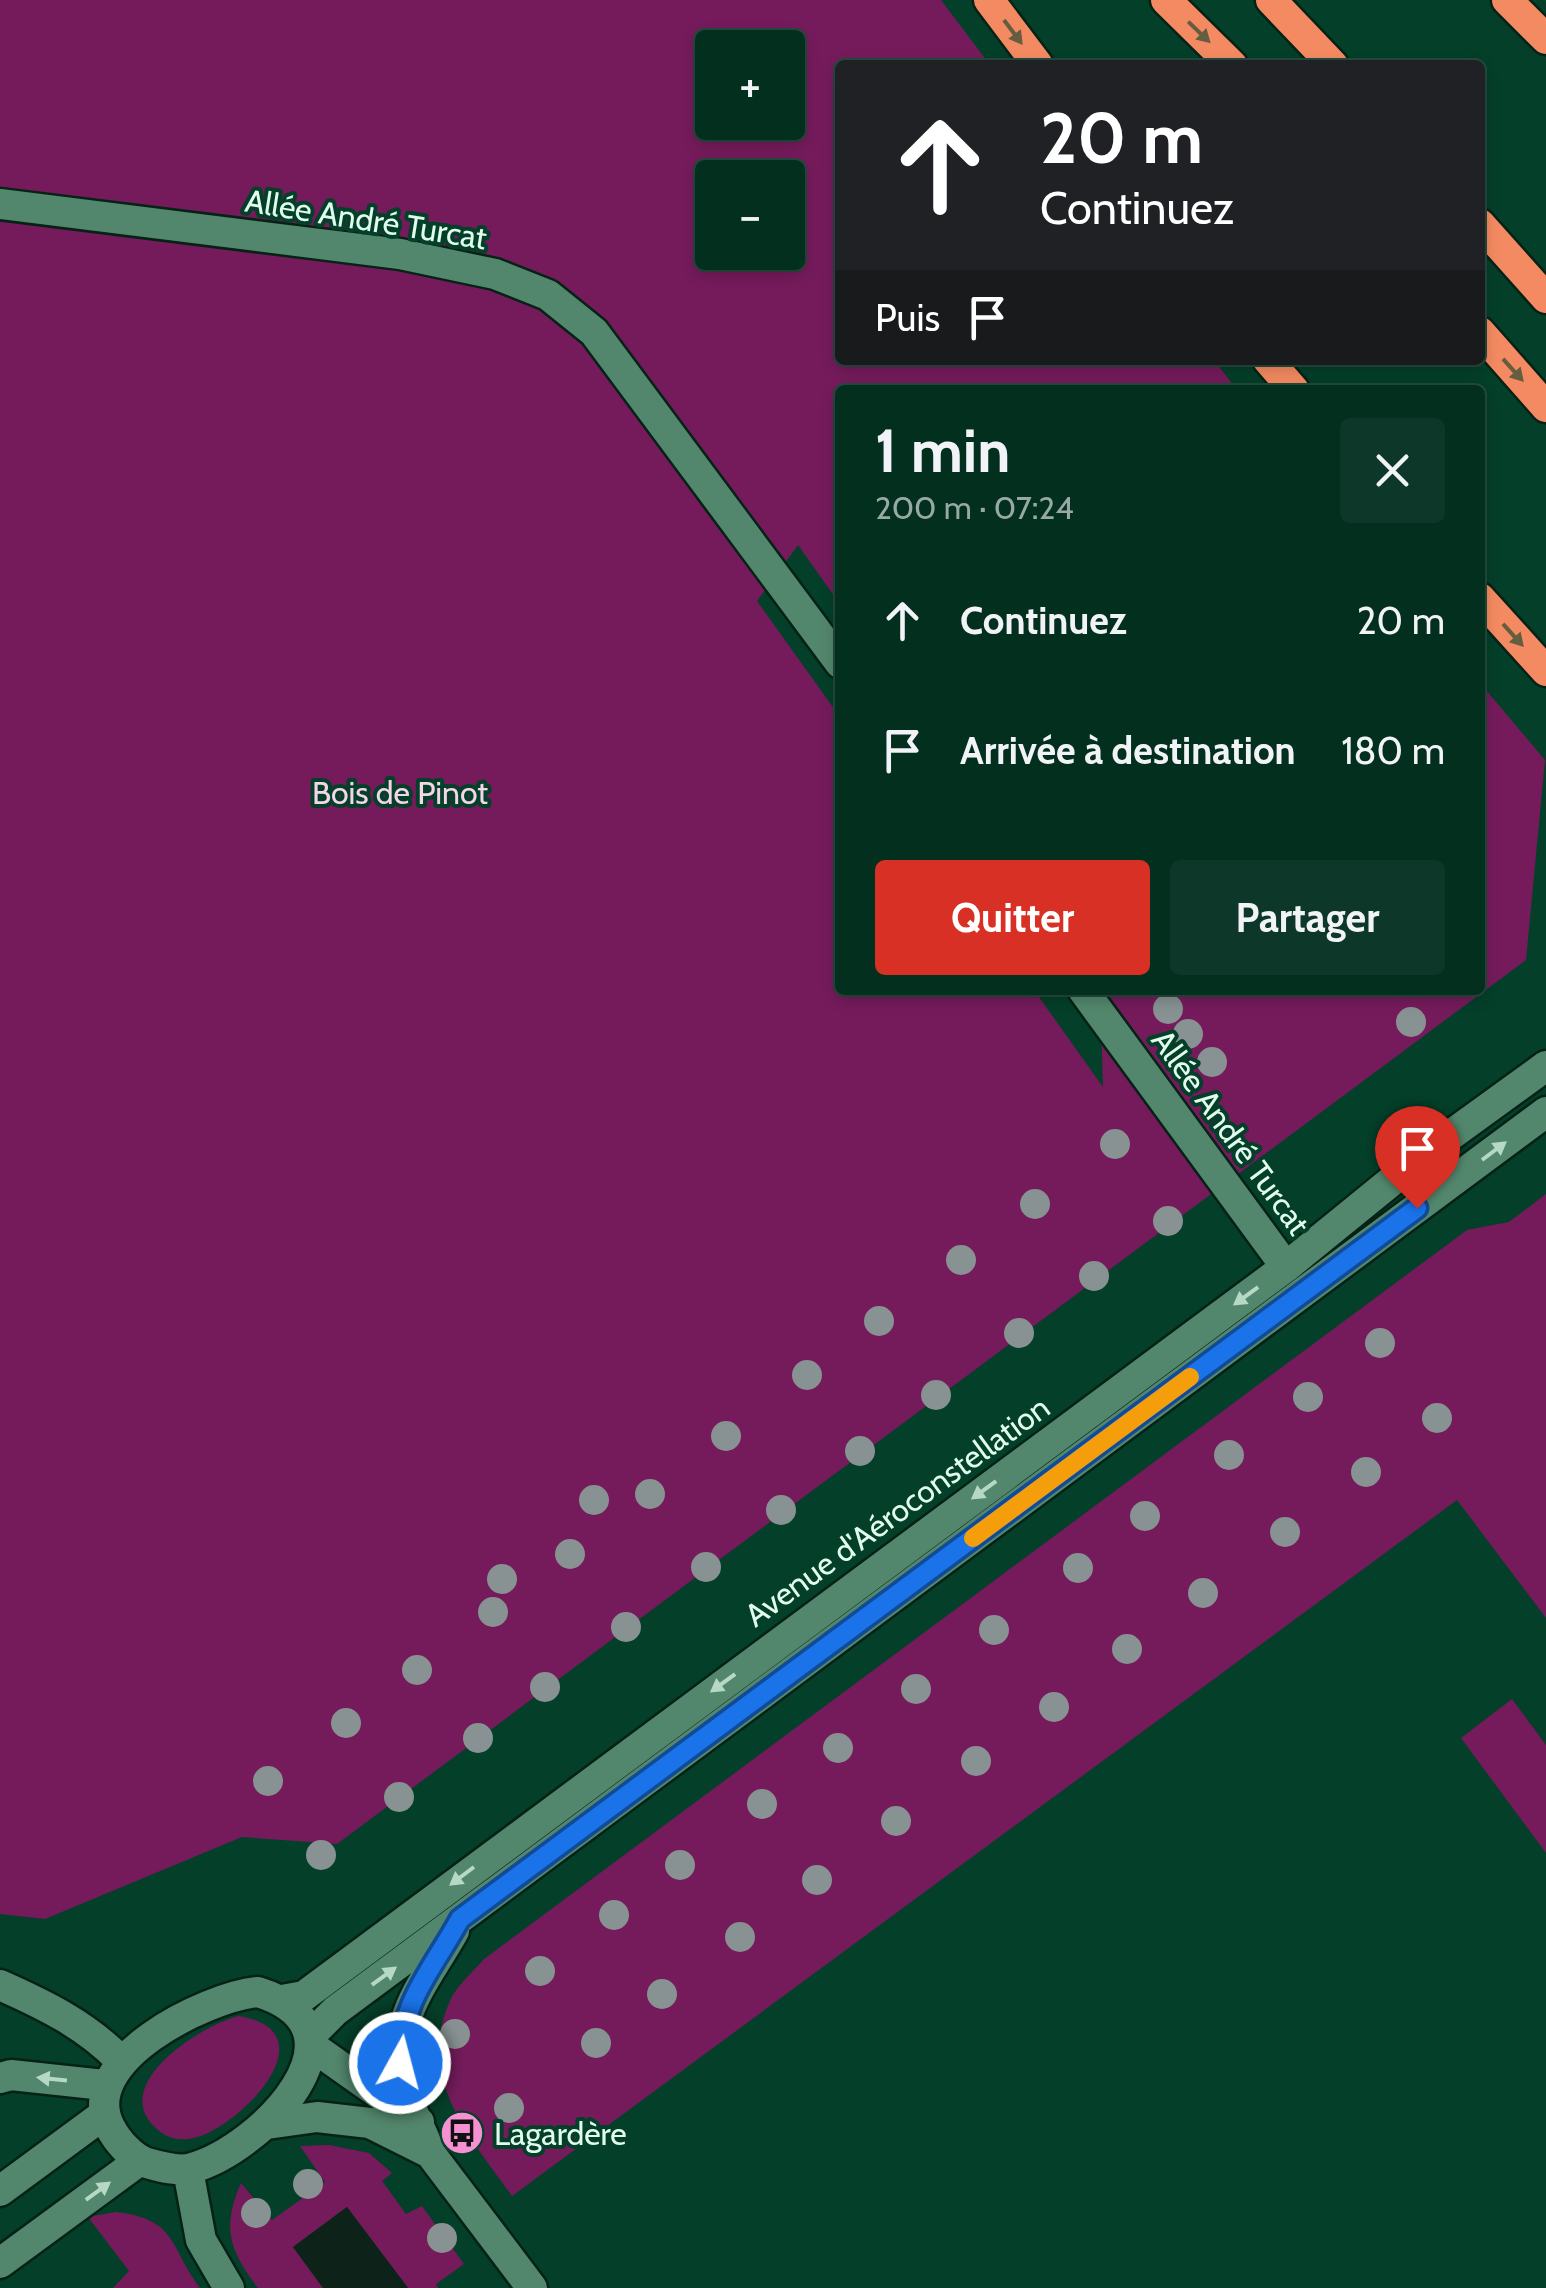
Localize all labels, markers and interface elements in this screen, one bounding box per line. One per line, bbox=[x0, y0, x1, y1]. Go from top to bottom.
one-way arrow bbox=[1003, 19, 1023, 46]
one-way arrow bbox=[1186, 20, 1210, 43]
map controls bbox=[695, 30, 805, 270]
button: + bbox=[695, 30, 805, 140]
text: 20 m bbox=[1040, 95, 1203, 181]
icon: ahead bbox=[875, 100, 1005, 230]
button: − bbox=[695, 160, 805, 270]
street label: Allée André Turcat bbox=[242, 181, 490, 257]
text: Continuez bbox=[1040, 181, 1234, 235]
icon: arrive bbox=[960, 290, 1015, 345]
text: Puis bbox=[875, 294, 940, 341]
one-way arrow bbox=[1501, 358, 1524, 382]
text: 1 min bbox=[875, 414, 1010, 487]
button: close bbox=[1340, 418, 1445, 523]
text: 200 m · 07:24 bbox=[875, 488, 1074, 527]
icon: ahead bbox=[875, 593, 930, 648]
text: Continuez bbox=[960, 597, 1127, 644]
text: 20 m bbox=[1357, 597, 1445, 644]
one-way arrow bbox=[1501, 623, 1524, 647]
icon: arrive bbox=[875, 723, 930, 778]
text: Arrivée à destination bbox=[960, 727, 1296, 774]
text: 180 m bbox=[1341, 727, 1445, 774]
park label: Bois de Pinot bbox=[312, 773, 488, 812]
button: Quitter bbox=[875, 860, 1150, 975]
button: Partager bbox=[1170, 860, 1445, 975]
street label: Allée André Turcat bbox=[1143, 1022, 1319, 1242]
pin bbox=[1375, 1106, 1460, 1209]
icon: arrive bbox=[1390, 1121, 1445, 1176]
one-way arrow bbox=[1481, 1142, 1507, 1162]
one-way arrow bbox=[1233, 1286, 1259, 1306]
street label: Avenue d'Aéroconstellation bbox=[737, 1387, 1057, 1635]
one-way arrow bbox=[971, 1479, 998, 1499]
one-way arrow bbox=[710, 1673, 736, 1692]
one-way arrow bbox=[449, 1866, 475, 1886]
one-way arrow bbox=[371, 1966, 397, 1986]
position arrow bbox=[348, 2011, 452, 2115]
one-way arrow bbox=[35, 2071, 67, 2087]
bus stop icon: Lagardère bbox=[439, 2110, 485, 2156]
place label: Lagardère bbox=[494, 2114, 627, 2153]
one-way arrow bbox=[85, 2182, 111, 2202]

